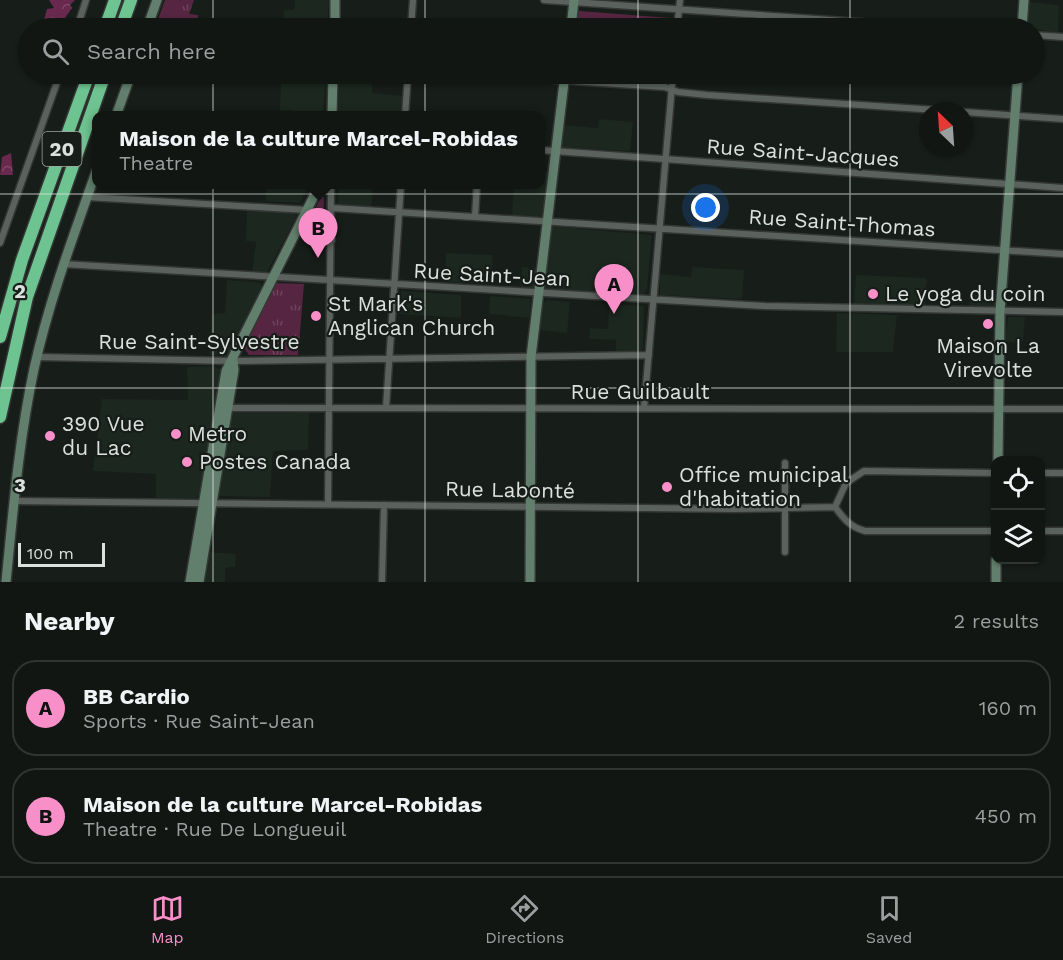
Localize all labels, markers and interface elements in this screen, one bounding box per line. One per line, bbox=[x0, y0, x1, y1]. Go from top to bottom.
search box bbox=[18, 18, 1045, 84]
icon: search bbox=[39, 35, 72, 68]
text: Search here bbox=[87, 39, 216, 64]
north arrow bbox=[919, 102, 973, 156]
popup bbox=[92, 111, 545, 189]
text: Maison de la culture Marcel-Robidas bbox=[119, 126, 518, 151]
road number: 20 bbox=[42, 132, 82, 166]
street label: Rue Saint-Jacques bbox=[706, 133, 900, 172]
text: Theatre bbox=[119, 151, 193, 175]
your location bbox=[691, 193, 720, 222]
street label: Rue Saint-Thomas bbox=[748, 203, 937, 242]
pin: B bbox=[298, 208, 338, 258]
street label: Rue Saint-Jean bbox=[413, 258, 571, 291]
pin: A bbox=[594, 264, 634, 314]
text: 2 bbox=[14, 279, 26, 303]
place label: Le yoga du coin bbox=[885, 281, 1045, 306]
marker: Le yoga du coin bbox=[866, 287, 880, 301]
place label: St Mark's Anglican Church bbox=[328, 291, 495, 340]
marker: St Mark's Anglican Church bbox=[309, 309, 323, 323]
marker: Maison La Virevolte bbox=[981, 317, 995, 331]
street label: Rue Saint-Sylvestre bbox=[98, 329, 300, 354]
place label: Maison La Virevolte bbox=[936, 333, 1040, 382]
street label: Rue Guilbault bbox=[571, 379, 710, 404]
place label: 390 Vue du Lac bbox=[62, 411, 145, 460]
place label: Metro bbox=[188, 421, 247, 446]
marker: Metro bbox=[169, 427, 183, 441]
marker: 390 Vue du Lac bbox=[43, 429, 57, 443]
place label: Postes Canada bbox=[199, 449, 351, 474]
marker: Postes Canada bbox=[180, 455, 194, 469]
map controls bbox=[991, 456, 1045, 564]
button: locate bbox=[991, 456, 1045, 510]
place label: Office municipal d'habitation bbox=[679, 462, 849, 511]
text: 3 bbox=[14, 473, 26, 497]
street label: Rue Labonté bbox=[445, 476, 575, 503]
marker: Office municipal d'habitation bbox=[660, 480, 674, 494]
button: layers bbox=[991, 510, 1045, 564]
scale bar bbox=[18, 540, 105, 568]
text: 100 m bbox=[27, 544, 74, 563]
text: Nearby bbox=[24, 606, 115, 636]
text: 2 results bbox=[954, 609, 1039, 633]
text: BB Cardio bbox=[83, 684, 190, 709]
text: A bbox=[39, 696, 52, 720]
text: 160 m bbox=[979, 696, 1037, 720]
text: Sports · Rue Saint-Jean bbox=[83, 709, 315, 733]
text: Maison de la culture Marcel-Robidas bbox=[83, 792, 482, 817]
text: B bbox=[39, 804, 52, 828]
text: 450 m bbox=[975, 804, 1037, 828]
text: Theatre · Rue De Longueuil bbox=[83, 817, 346, 841]
tab: Map bbox=[151, 892, 184, 947]
tab: Directions bbox=[485, 892, 564, 947]
tab: Saved bbox=[866, 892, 912, 947]

